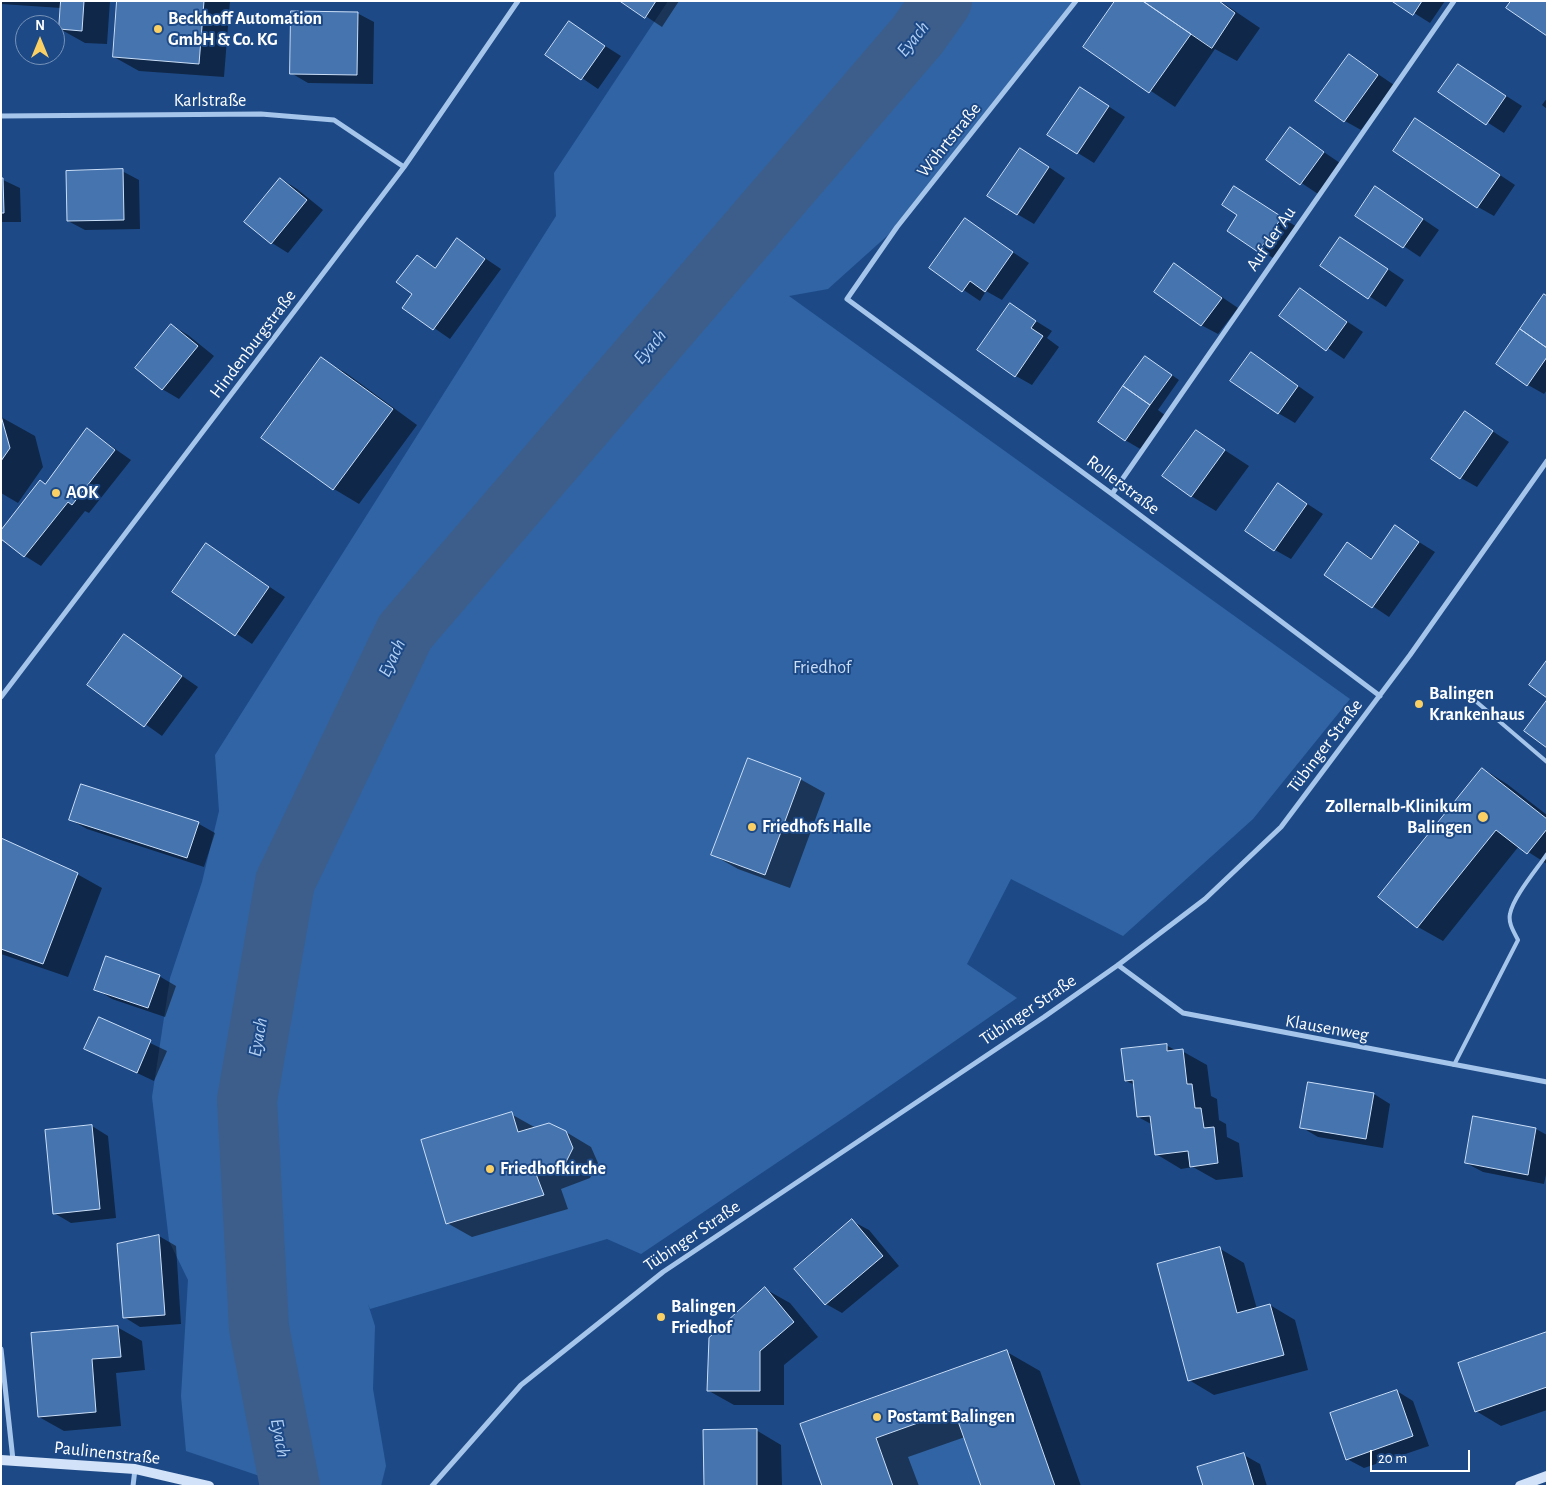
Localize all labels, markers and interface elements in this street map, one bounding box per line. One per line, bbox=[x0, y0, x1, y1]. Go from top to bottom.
place label: Beckhoff Automation GmbH & Co. KG bbox=[168, 8, 322, 50]
north arrow bbox=[15, 15, 65, 65]
water label: Eyach bbox=[892, 17, 934, 61]
text: N bbox=[35, 19, 45, 33]
marker: Beckhoff Automation GmbH & Co. KG bbox=[152, 23, 164, 35]
street label: Karlstraße bbox=[174, 90, 246, 112]
street label: Wöhrtstraße bbox=[912, 98, 986, 182]
street label: Auf der Au bbox=[1242, 203, 1300, 275]
street label: Hindenburgstraße bbox=[205, 285, 301, 403]
water label: Eyach bbox=[628, 325, 672, 369]
street label: Rollerstraße bbox=[1082, 451, 1164, 519]
place label: AOK bbox=[66, 482, 98, 504]
marker: AOK bbox=[50, 487, 62, 499]
water label: Eyach bbox=[373, 635, 411, 681]
park label: Friedhof bbox=[793, 657, 851, 679]
place label: Balingen Krankenhaus bbox=[1429, 683, 1525, 726]
street label: Tübinger Straße bbox=[1283, 695, 1367, 797]
marker: Balingen Krankenhaus bbox=[1413, 698, 1425, 710]
place label: Zollernalb-Klinikum Balingen bbox=[1325, 796, 1472, 839]
marker: Zollernalb-Klinikum Balingen bbox=[1476, 810, 1490, 824]
place label: Friedhofs Halle bbox=[762, 816, 871, 838]
marker: Friedhofs Halle bbox=[746, 821, 758, 833]
street label: Tübinger Straße bbox=[976, 970, 1080, 1050]
street label: Klausenweg bbox=[1284, 1010, 1370, 1046]
water label: Eyach bbox=[243, 1016, 273, 1058]
place label: Friedhofkirche bbox=[500, 1158, 606, 1180]
marker: Friedhofkirche bbox=[484, 1163, 496, 1175]
street label: Tübinger Straße bbox=[640, 1196, 744, 1276]
place label: Balingen Friedhof bbox=[671, 1296, 736, 1338]
marker: Balingen Friedhof bbox=[655, 1311, 667, 1323]
place label: Postamt Balingen bbox=[887, 1406, 1015, 1428]
marker: Postamt Balingen bbox=[871, 1411, 883, 1423]
water label: Eyach bbox=[265, 1417, 295, 1459]
street label: Paulinenstraße bbox=[53, 1437, 161, 1469]
scale bar bbox=[1373, 1440, 1473, 1472]
text: 20 m bbox=[1378, 1451, 1407, 1466]

